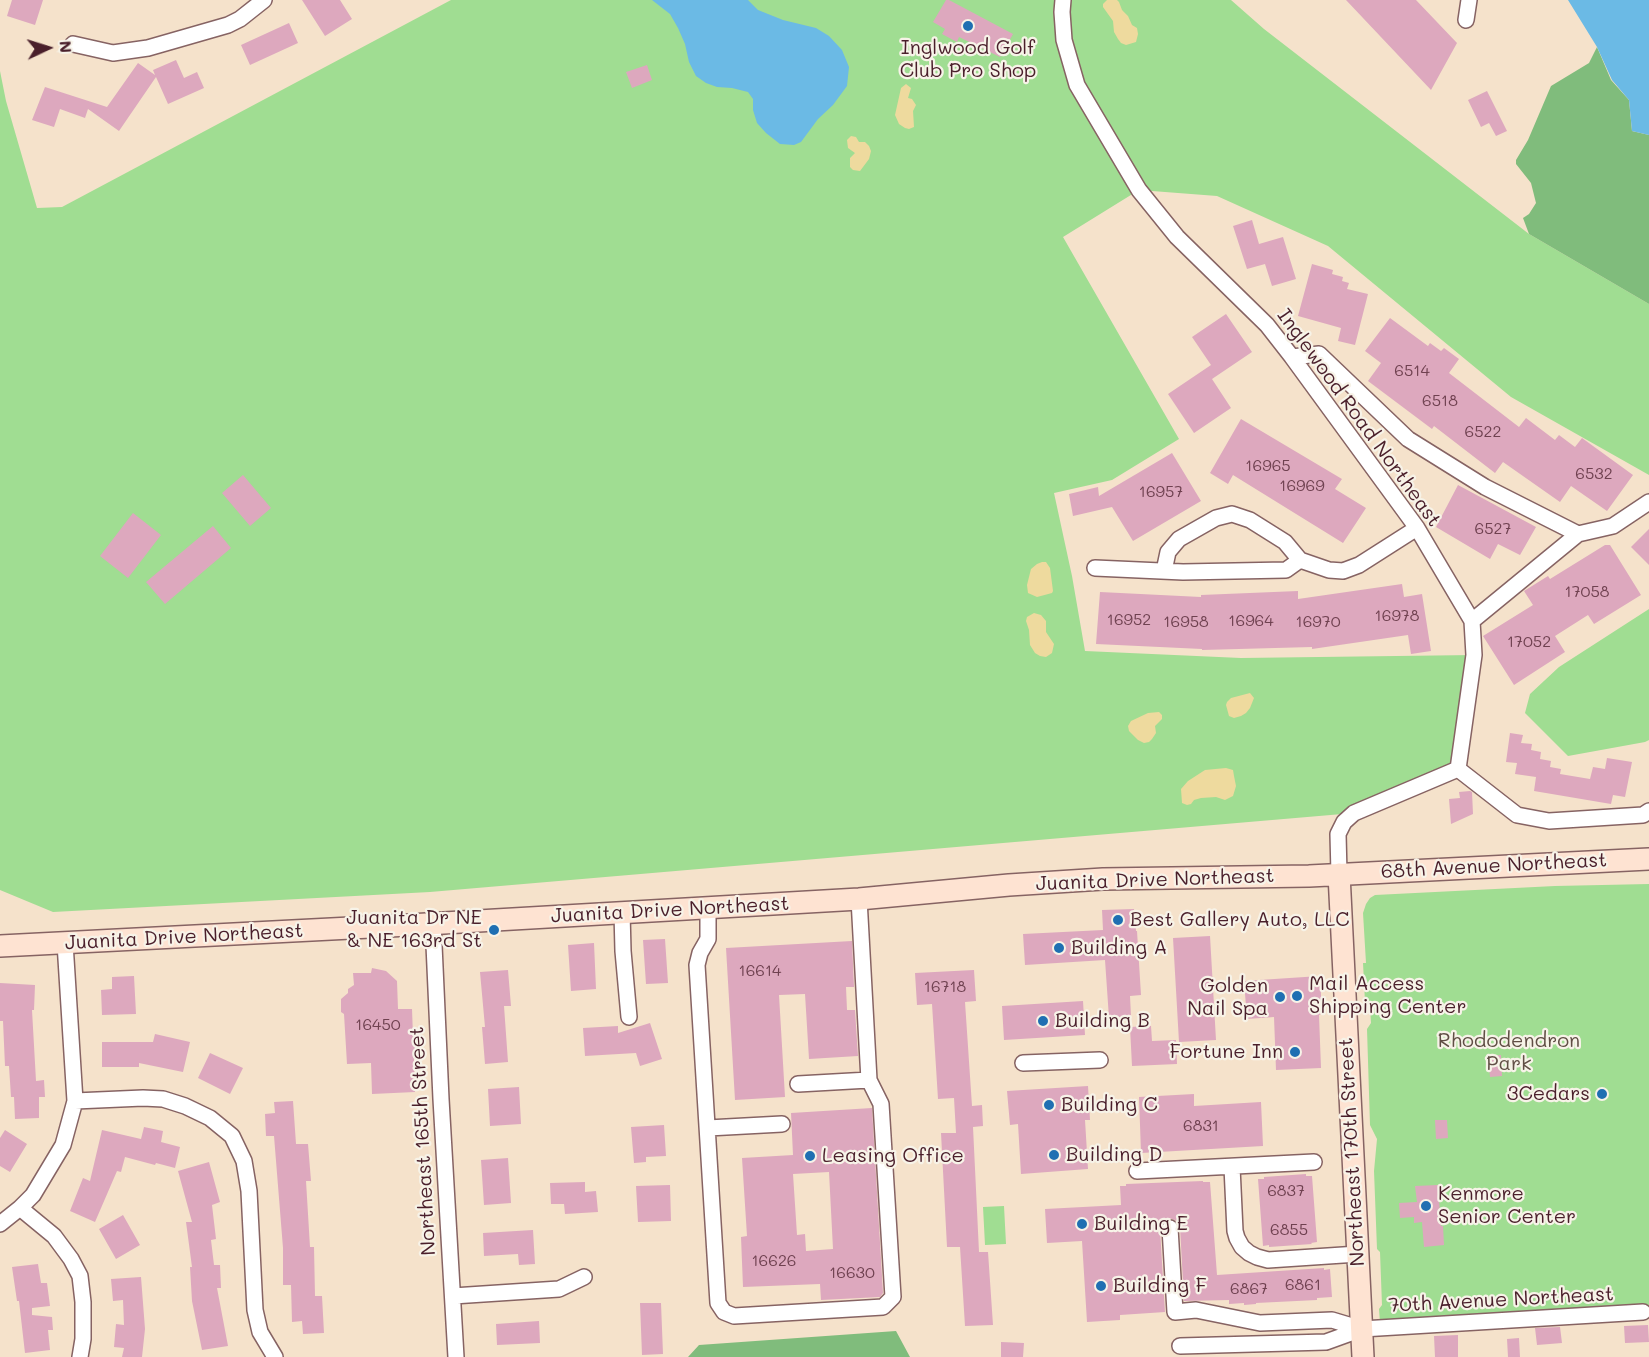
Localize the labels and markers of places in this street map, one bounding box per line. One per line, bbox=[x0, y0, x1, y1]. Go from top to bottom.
marker: Inglwood Golf Club Pro Shop bbox=[961, 19, 975, 33]
place label: Inglwood Golf Club Pro Shop bbox=[900, 36, 1036, 83]
place label: Juanita Dr NE & NE 163rd St bbox=[346, 906, 482, 953]
place label: Best Gallery Auto, LLC bbox=[1130, 908, 1349, 932]
marker: Best Gallery Auto, LLC bbox=[1111, 913, 1125, 927]
marker: Juanita Dr NE & NE 163rd St bbox=[487, 923, 501, 937]
place label: Building A bbox=[1071, 936, 1167, 960]
marker: Building A bbox=[1052, 941, 1066, 955]
place label: Mail Access Shipping Center bbox=[1309, 972, 1466, 1019]
place label: Golden Nail Spa bbox=[1187, 974, 1268, 1021]
marker: Mail Access Shipping Center bbox=[1290, 989, 1304, 1003]
marker: Golden Nail Spa bbox=[1273, 990, 1287, 1004]
place label: Building B bbox=[1055, 1009, 1150, 1033]
marker: Building B bbox=[1036, 1014, 1050, 1028]
place label: Fortune Inn bbox=[1169, 1040, 1283, 1064]
marker: Fortune Inn bbox=[1288, 1045, 1302, 1059]
place label: 3Cedars bbox=[1507, 1082, 1590, 1106]
marker: 3Cedars bbox=[1595, 1087, 1609, 1101]
place label: Building C bbox=[1061, 1093, 1158, 1117]
marker: Building C bbox=[1042, 1098, 1056, 1112]
place label: Building D bbox=[1066, 1143, 1162, 1167]
place label: Leasing Office bbox=[822, 1144, 964, 1168]
marker: Building D bbox=[1047, 1148, 1061, 1162]
marker: Leasing Office bbox=[803, 1149, 817, 1163]
place label: Kenmore Senior Center bbox=[1438, 1182, 1576, 1229]
marker: Kenmore Senior Center bbox=[1419, 1199, 1433, 1213]
place label: Building E bbox=[1094, 1212, 1188, 1236]
marker: Building E bbox=[1075, 1217, 1089, 1231]
place label: Building F bbox=[1113, 1274, 1207, 1298]
marker: Building F bbox=[1094, 1279, 1108, 1293]

